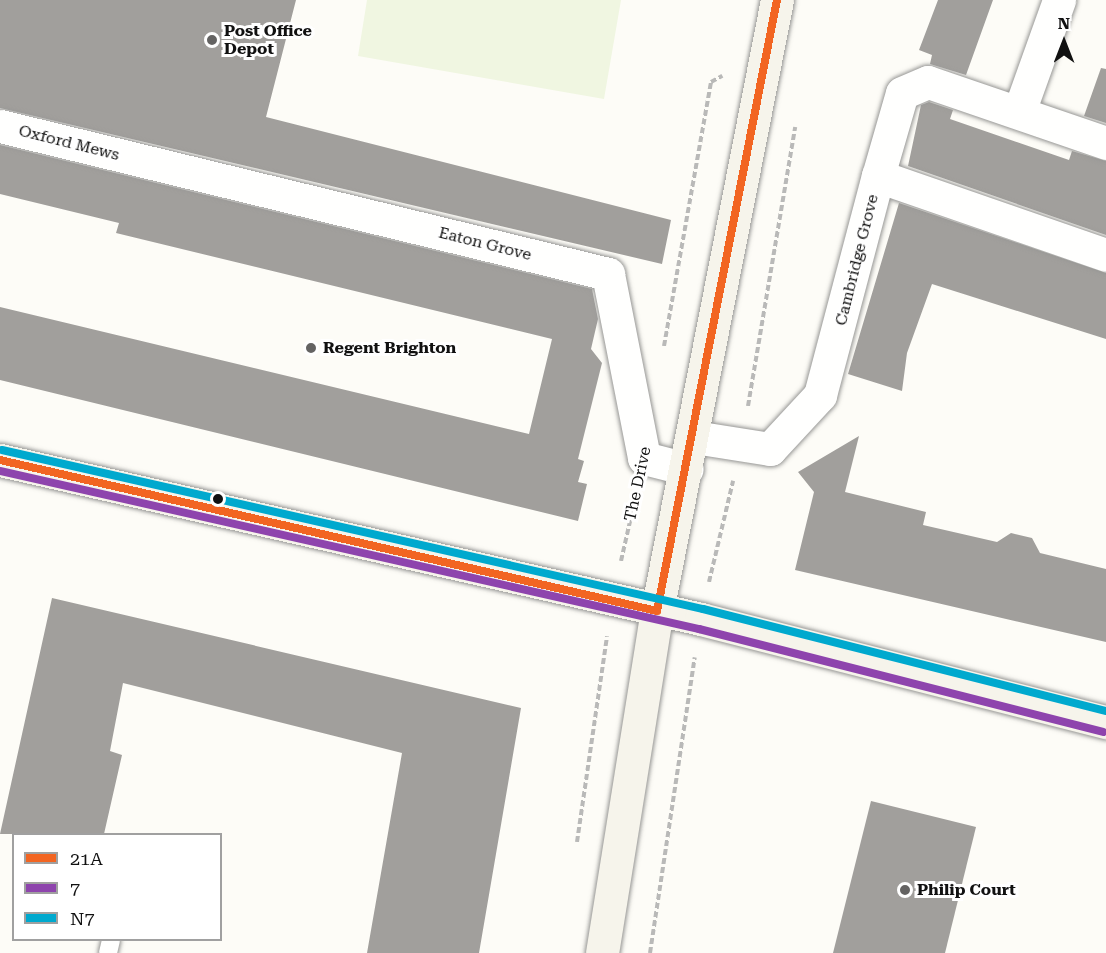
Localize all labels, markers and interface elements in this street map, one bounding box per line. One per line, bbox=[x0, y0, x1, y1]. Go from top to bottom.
north arrow bbox=[1034, 12, 1094, 72]
text: N bbox=[1058, 14, 1070, 33]
place label: Post Office Depot bbox=[224, 21, 312, 59]
marker: Post Office Depot bbox=[205, 33, 219, 47]
street label: Oxford Mews bbox=[17, 121, 121, 165]
street label: Cambridge Grove bbox=[831, 192, 883, 328]
street label: Eaton Grove bbox=[437, 223, 533, 265]
place label: Regent Brighton bbox=[323, 338, 456, 358]
marker: Regent Brighton bbox=[304, 341, 318, 355]
street label: The Drive bbox=[621, 445, 655, 523]
unlabelled marker bbox=[212, 493, 224, 505]
legend bbox=[12, 833, 222, 941]
text: 21A bbox=[70, 848, 103, 869]
text: 7 bbox=[70, 878, 80, 899]
place label: Philip Court bbox=[917, 880, 1016, 900]
marker: Philip Court bbox=[898, 883, 912, 897]
text: N7 bbox=[70, 908, 94, 929]

